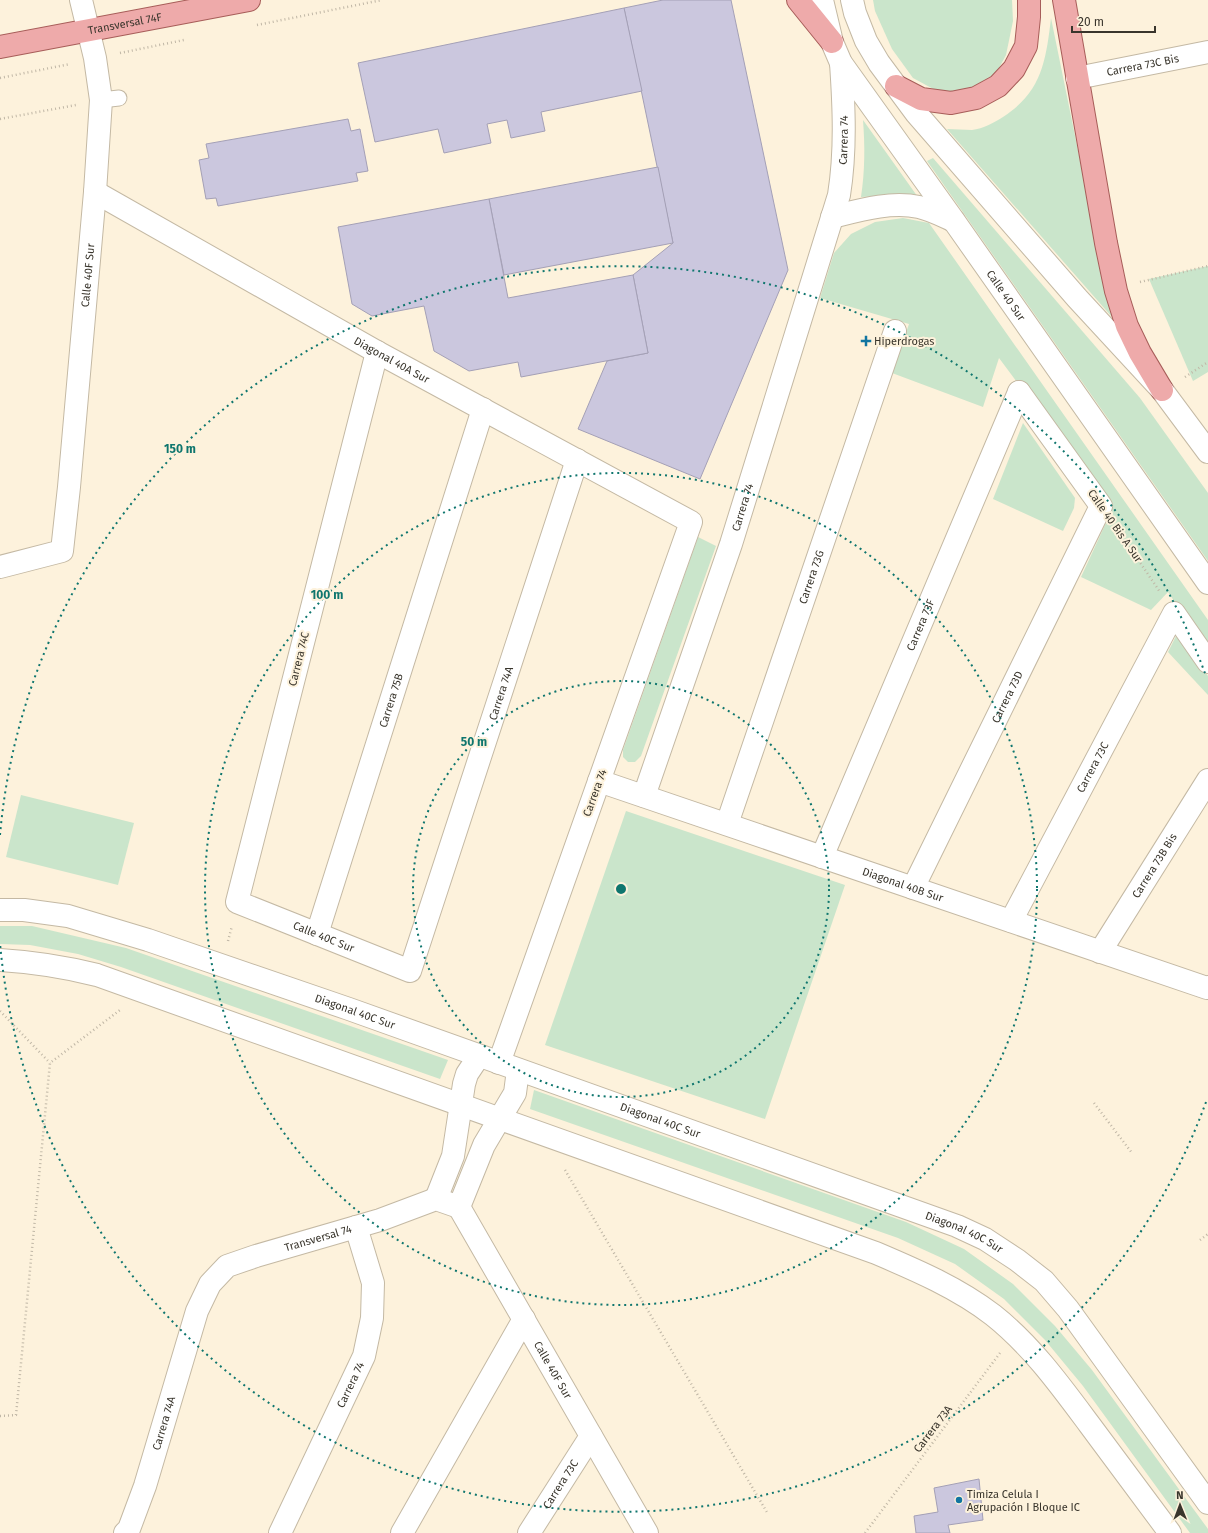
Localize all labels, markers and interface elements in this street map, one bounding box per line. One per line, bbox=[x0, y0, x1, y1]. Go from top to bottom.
scale bar bbox=[1072, 8, 1155, 34]
street label: Transversal 74F bbox=[87, 10, 163, 37]
text: 20 m bbox=[1078, 15, 1104, 29]
street label: Carrera 73C Bis bbox=[1105, 51, 1180, 78]
street label: Carrera 74 bbox=[836, 115, 850, 165]
street label: Calle 40F Sur bbox=[78, 242, 97, 308]
street label: Calle 40 Sur bbox=[984, 267, 1029, 324]
street label: Diagonal 40A Sur bbox=[352, 334, 433, 386]
place label: Hiperdrogas bbox=[874, 335, 934, 348]
marker: Hiperdrogas bbox=[861, 336, 871, 346]
text: 150 m bbox=[164, 442, 196, 456]
street label: Carrera 74 bbox=[729, 482, 756, 533]
street label: Calle 40 Bis A Sur bbox=[1085, 487, 1145, 565]
street label: Carrera 73G bbox=[796, 548, 826, 606]
text: 100 m bbox=[311, 588, 343, 602]
street label: Carrera 73F bbox=[904, 597, 937, 653]
street label: Carrera 74C bbox=[286, 631, 312, 687]
street label: Carrera 74A bbox=[486, 664, 516, 722]
street label: Carrera 73D bbox=[989, 669, 1025, 725]
street label: Carrera 75B bbox=[376, 671, 406, 729]
text: 50 m bbox=[461, 735, 487, 749]
street label: Carrera 73C bbox=[1074, 740, 1111, 795]
street label: Carrera 74 bbox=[580, 768, 610, 818]
street label: Carrera 73B Bis bbox=[1129, 831, 1179, 900]
street label: Diagonal 40B Sur bbox=[861, 865, 946, 905]
centre of rings bbox=[614, 882, 628, 896]
street label: Calle 40C Sur bbox=[291, 919, 357, 955]
street label: Diagonal 40C Sur bbox=[313, 991, 398, 1032]
street label: Diagonal 40C Sur bbox=[618, 1100, 703, 1141]
street label: Diagonal 40C Sur bbox=[924, 1209, 1006, 1256]
street label: Transversal 74 bbox=[283, 1222, 353, 1254]
street label: Calle 40F Sur bbox=[531, 1339, 575, 1402]
street label: Carrera 74 bbox=[334, 1360, 367, 1410]
street label: Carrera 74A bbox=[149, 1394, 178, 1452]
street label: Carrera 73A bbox=[911, 1402, 955, 1455]
street label: Carrera 73C bbox=[540, 1457, 581, 1511]
north arrow bbox=[1160, 1485, 1200, 1525]
place label: Timiza Celula I Agrupación I Bloque IC bbox=[967, 1488, 1080, 1514]
text: N bbox=[1176, 1489, 1184, 1502]
marker: Timiza Celula I Agrupación I Bloque IC bbox=[954, 1495, 964, 1505]

